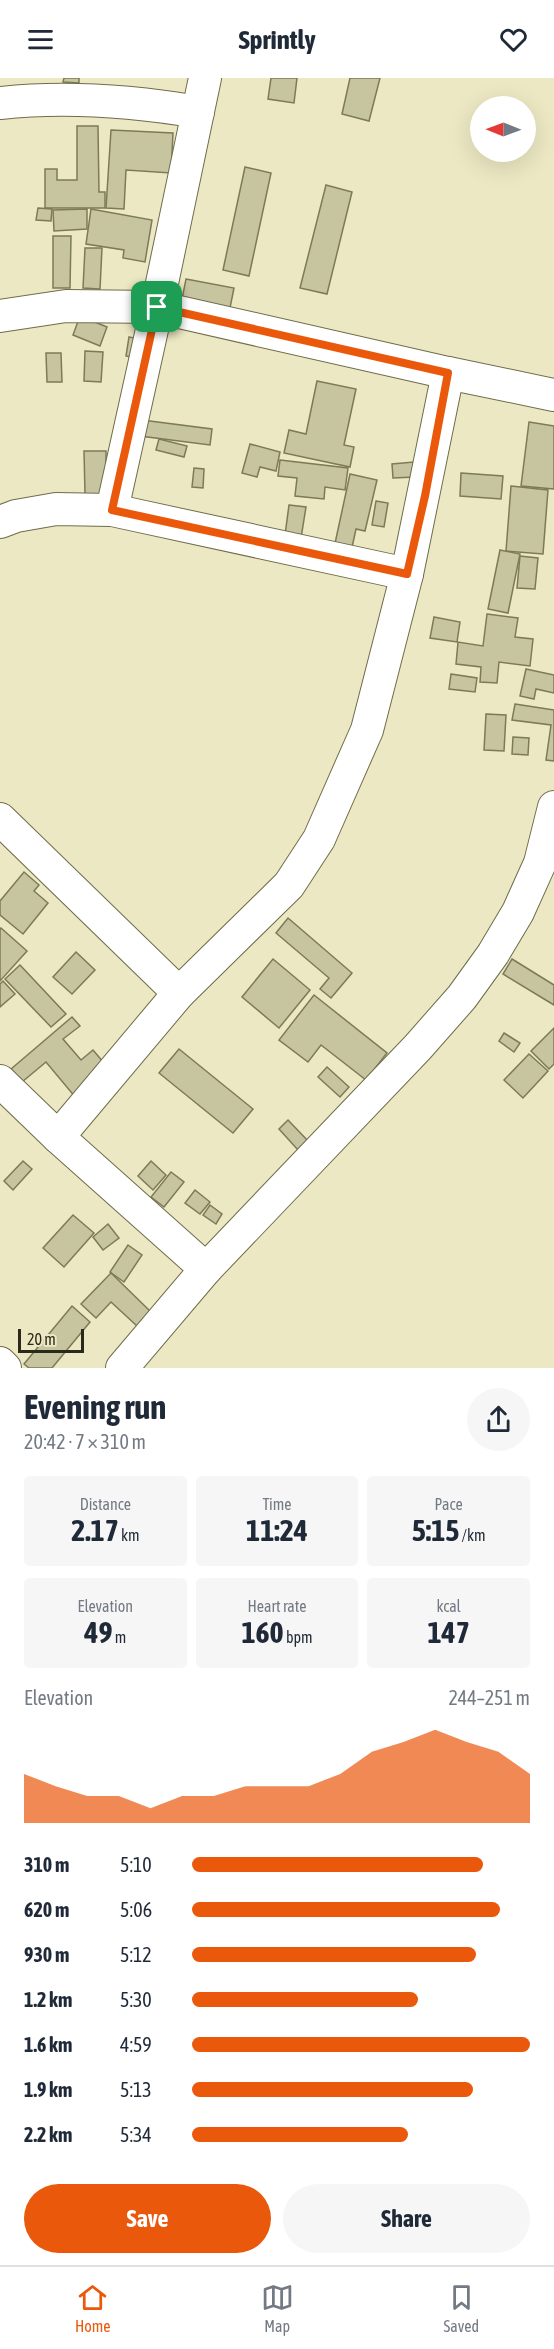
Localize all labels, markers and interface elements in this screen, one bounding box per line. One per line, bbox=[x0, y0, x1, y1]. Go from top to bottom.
icon: menu bbox=[24, 23, 57, 56]
icon: heart bbox=[497, 23, 530, 56]
text: Sprintly bbox=[238, 24, 316, 55]
north arrow bbox=[470, 96, 536, 162]
map controls bbox=[470, 96, 536, 162]
pin bbox=[131, 281, 182, 332]
icon: arrive bbox=[140, 290, 173, 323]
scale bar bbox=[18, 1326, 84, 1354]
text: 20 m bbox=[27, 1330, 56, 1348]
text: Evening run bbox=[24, 1388, 166, 1426]
button: share bbox=[467, 1388, 530, 1451]
text: 20:42 · 7 × 310 m bbox=[24, 1430, 146, 1453]
text: Distance bbox=[80, 1495, 131, 1513]
text: Time bbox=[262, 1495, 292, 1513]
text: Pace bbox=[435, 1495, 463, 1513]
text: 2.17 bbox=[71, 1513, 119, 1547]
text: 11:24 bbox=[246, 1513, 308, 1547]
text: 5:15 bbox=[412, 1513, 459, 1547]
text: km bbox=[119, 1526, 140, 1544]
text: /km bbox=[459, 1526, 486, 1544]
text: Elevation bbox=[78, 1597, 133, 1615]
text: Heart rate bbox=[248, 1597, 306, 1615]
text: kcal bbox=[437, 1597, 461, 1615]
text: 49 bbox=[84, 1615, 113, 1649]
text: 160 bbox=[241, 1615, 284, 1649]
text: 147 bbox=[428, 1615, 470, 1649]
text: m bbox=[113, 1628, 126, 1646]
text: bpm bbox=[284, 1628, 313, 1646]
text: Elevation bbox=[24, 1686, 93, 1709]
text: 244–251 m bbox=[448, 1686, 530, 1709]
text: 310 m bbox=[24, 1853, 69, 1876]
text: 5:10 bbox=[120, 1853, 152, 1876]
text: 620 m bbox=[24, 1898, 69, 1921]
text: 5:06 bbox=[120, 1898, 152, 1921]
text: 930 m bbox=[24, 1943, 69, 1966]
text: 5:12 bbox=[120, 1943, 152, 1966]
text: 1.2 km bbox=[24, 1988, 72, 2011]
text: 5:30 bbox=[120, 1988, 152, 2011]
text: 1.6 km bbox=[24, 2033, 72, 2056]
text: 4:59 bbox=[120, 2033, 152, 2056]
text: 1.9 km bbox=[24, 2078, 72, 2101]
text: 5:13 bbox=[120, 2078, 152, 2101]
text: 2.2 km bbox=[24, 2123, 72, 2146]
text: 5:34 bbox=[120, 2123, 152, 2146]
button: Save bbox=[24, 2184, 271, 2253]
button: Share bbox=[283, 2184, 530, 2253]
tab: Home bbox=[75, 2281, 111, 2335]
tab: Map bbox=[261, 2281, 294, 2335]
tab: Saved bbox=[444, 2281, 479, 2335]

